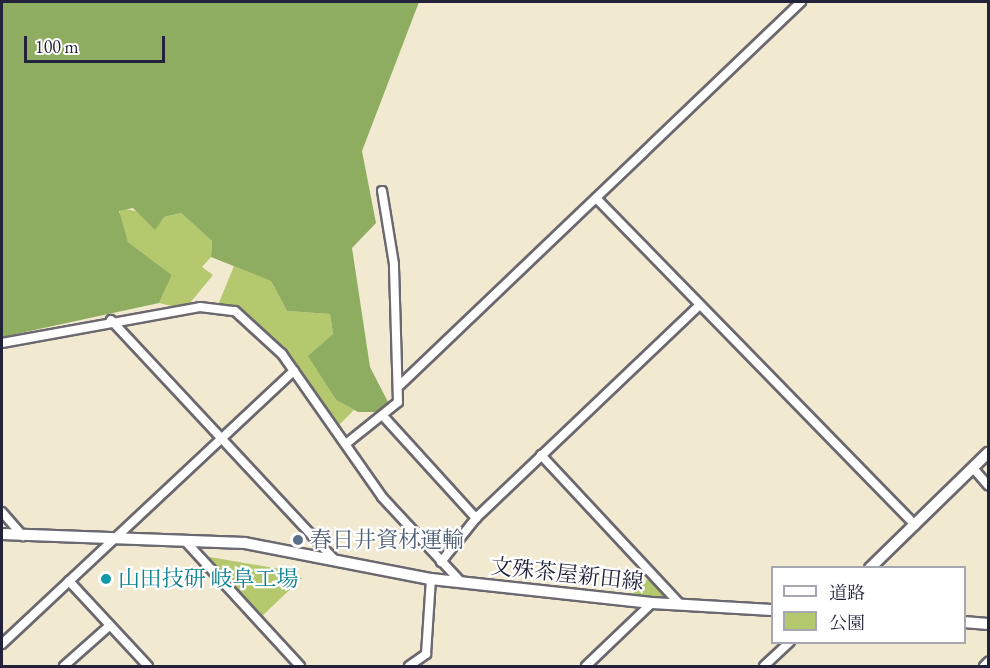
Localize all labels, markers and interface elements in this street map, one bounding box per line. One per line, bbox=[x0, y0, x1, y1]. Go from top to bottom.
scale bar bbox=[27, 24, 168, 62]
text: 100 m bbox=[35, 35, 79, 58]
place label: 春日井資材運輸 bbox=[310, 527, 464, 553]
marker: 春日井資材運輸 bbox=[291, 533, 305, 547]
street label: 文殊茶屋新田線 bbox=[489, 553, 645, 595]
place label: 山田技研 岐阜工場 bbox=[118, 566, 298, 592]
legend bbox=[771, 566, 966, 644]
marker: 山田技研 岐阜工場 bbox=[99, 572, 113, 586]
text: 道路 bbox=[829, 581, 865, 604]
text: 公園 bbox=[829, 611, 865, 634]

